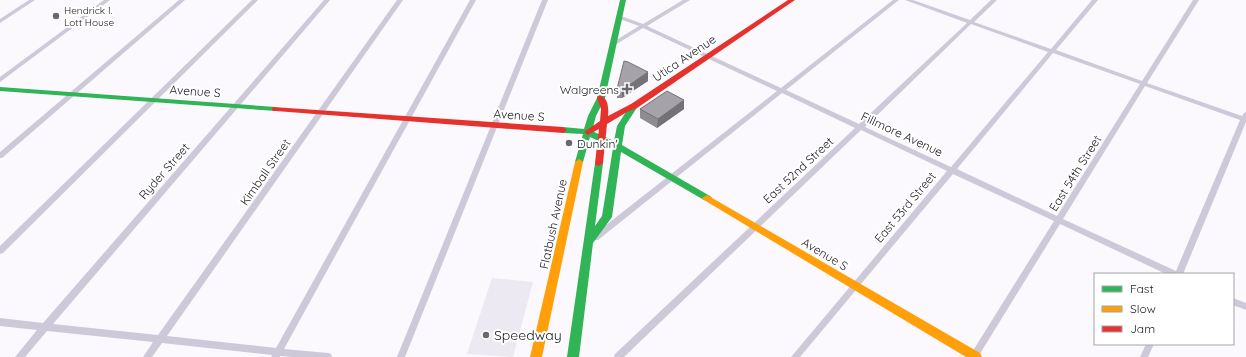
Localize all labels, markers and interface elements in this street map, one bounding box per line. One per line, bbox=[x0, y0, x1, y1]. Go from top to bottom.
place label: Hendrick I. Lott House bbox=[64, 4, 114, 29]
marker: Hendrick I. Lott House bbox=[51, 11, 61, 21]
street label: Utica Avenue bbox=[650, 31, 719, 85]
street label: Avenue S bbox=[169, 82, 221, 100]
place label: Walgreens bbox=[560, 82, 619, 97]
marker: Walgreens bbox=[622, 84, 632, 94]
street label: Avenue S bbox=[493, 106, 545, 124]
street label: Fillmore Avenue bbox=[859, 108, 945, 160]
street label: East 54th Street bbox=[1046, 132, 1104, 214]
street label: East 52nd Street bbox=[760, 134, 836, 206]
street label: Kimball Street bbox=[237, 136, 293, 208]
place label: Dunkin' bbox=[577, 136, 618, 151]
marker: Dunkin' bbox=[564, 138, 574, 148]
street label: Ryder Street bbox=[136, 140, 192, 202]
street label: East 53rd Street bbox=[871, 169, 939, 245]
street label: Flatbush Avenue bbox=[536, 177, 570, 270]
street label: Avenue S bbox=[799, 234, 851, 274]
legend bbox=[1094, 273, 1234, 345]
text: Fast bbox=[1130, 281, 1154, 296]
text: Slow bbox=[1130, 301, 1156, 316]
text: Jam bbox=[1130, 321, 1155, 336]
place label: Speedway bbox=[494, 326, 562, 344]
marker: Speedway bbox=[481, 330, 491, 340]

